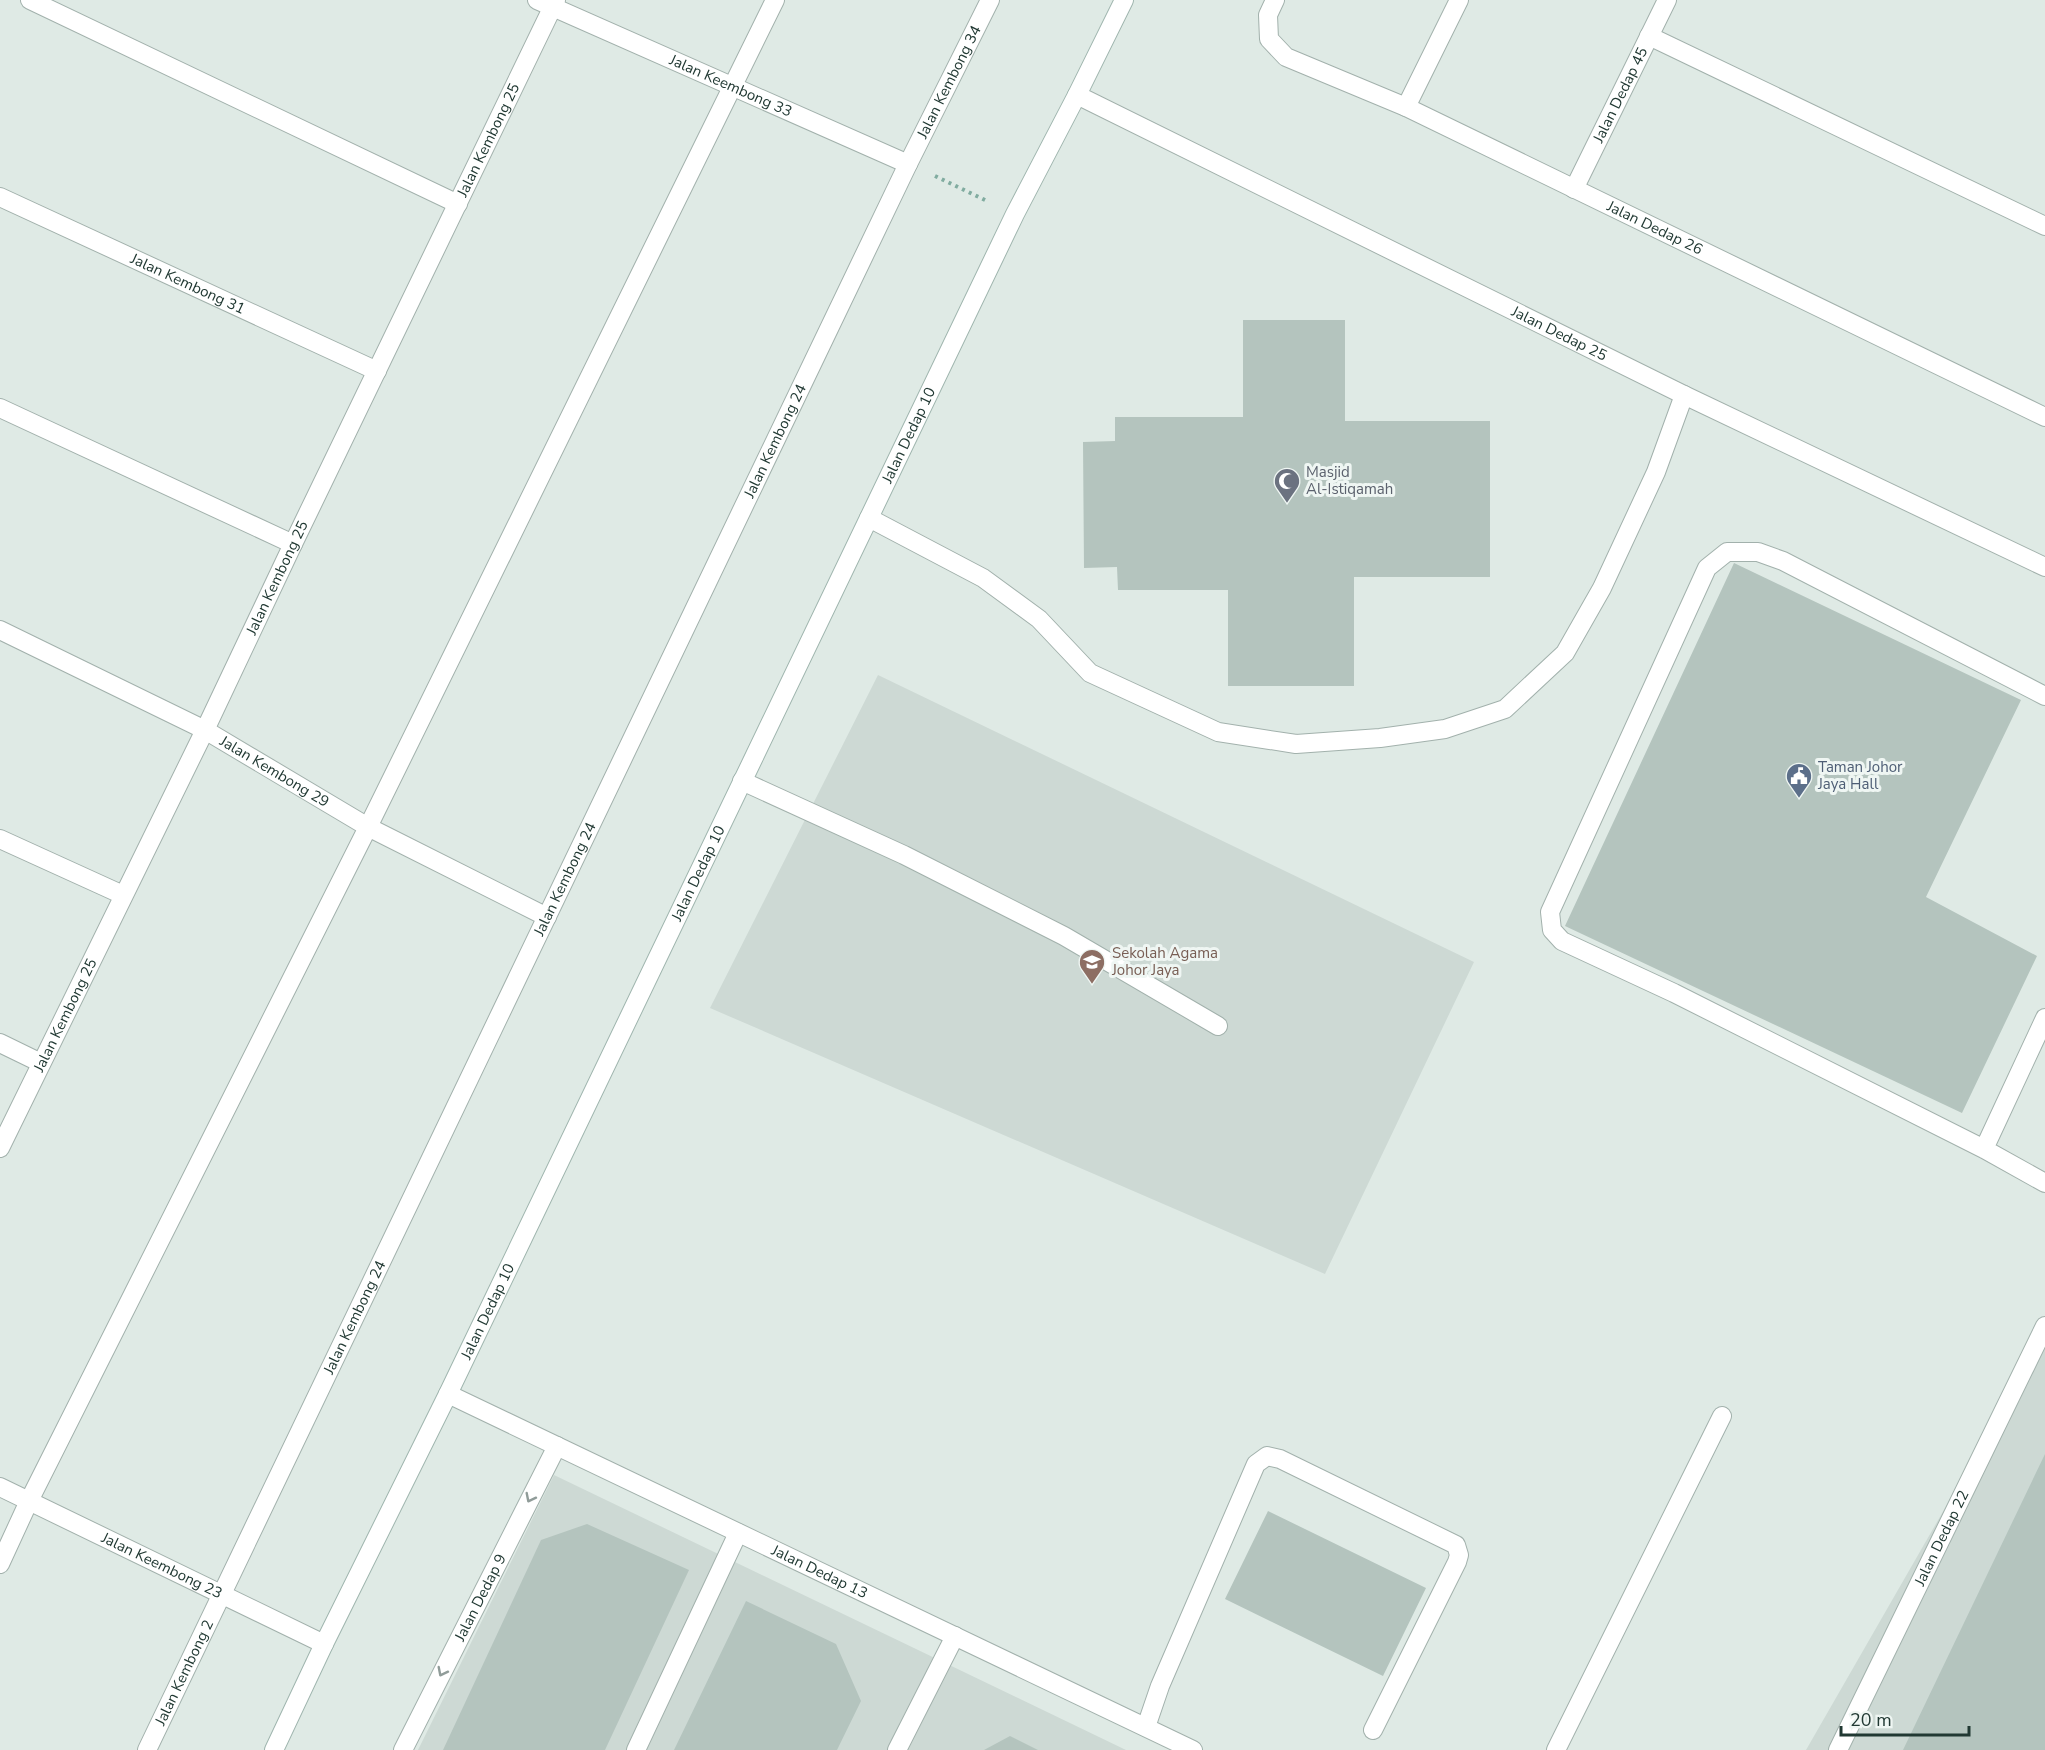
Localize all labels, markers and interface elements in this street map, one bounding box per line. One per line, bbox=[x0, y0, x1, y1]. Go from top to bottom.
street label: Jalan Kembong 34 bbox=[912, 22, 986, 143]
street label: Jalan Dedap 45 bbox=[1588, 44, 1652, 147]
street label: Jalan Keembong 33 bbox=[666, 49, 795, 122]
street label: Jalan Kembong 25 bbox=[452, 80, 524, 201]
street label: Jalan Dedap 26 bbox=[1603, 196, 1706, 259]
street label: Jalan Kembong 31 bbox=[127, 248, 248, 319]
street label: Jalan Dedap 25 bbox=[1507, 301, 1610, 365]
street label: Jalan Kembong 24 bbox=[739, 381, 811, 502]
street label: Jalan Dedap 10 bbox=[877, 384, 940, 487]
place label: Masjid Al-Istiqamah bbox=[1306, 462, 1393, 499]
mosque icon: Masjid Al-Istiqamah bbox=[1272, 466, 1302, 504]
street label: Jalan Kembong 25 bbox=[241, 517, 313, 639]
street label: Jalan Kembong 29 bbox=[215, 731, 333, 812]
place label: Taman Johor Jaya Hall bbox=[1817, 757, 1903, 794]
public building icon: Taman Johor Jaya Hall bbox=[1784, 761, 1814, 799]
street label: Jalan Kembong 24 bbox=[529, 819, 601, 940]
street label: Jalan Dedap 10 bbox=[666, 822, 730, 925]
place label: Sekolah Agama Johor Jaya bbox=[1111, 943, 1218, 980]
school or university icon: Sekolah Agama Johor Jaya bbox=[1077, 947, 1107, 985]
street label: Jalan Kembong 25 bbox=[28, 955, 101, 1076]
street label: Jalan Kembong 24 bbox=[318, 1257, 390, 1378]
street label: Jalan Dedap 10 bbox=[456, 1260, 519, 1363]
street label: Jalan Dedap 22 bbox=[1909, 1487, 1973, 1590]
one-way arrow bbox=[526, 1492, 538, 1503]
street label: Jalan Keembong 23 bbox=[97, 1527, 226, 1603]
street label: Jalan Dedap 13 bbox=[768, 1540, 871, 1603]
street label: Jalan Dedap 9 bbox=[449, 1551, 511, 1645]
street label: Jalan Kembong 2 bbox=[150, 1616, 218, 1730]
one-way arrow bbox=[438, 1666, 450, 1677]
scale bar bbox=[1841, 1699, 1968, 1737]
text: 20 m bbox=[1850, 1708, 1892, 1732]

